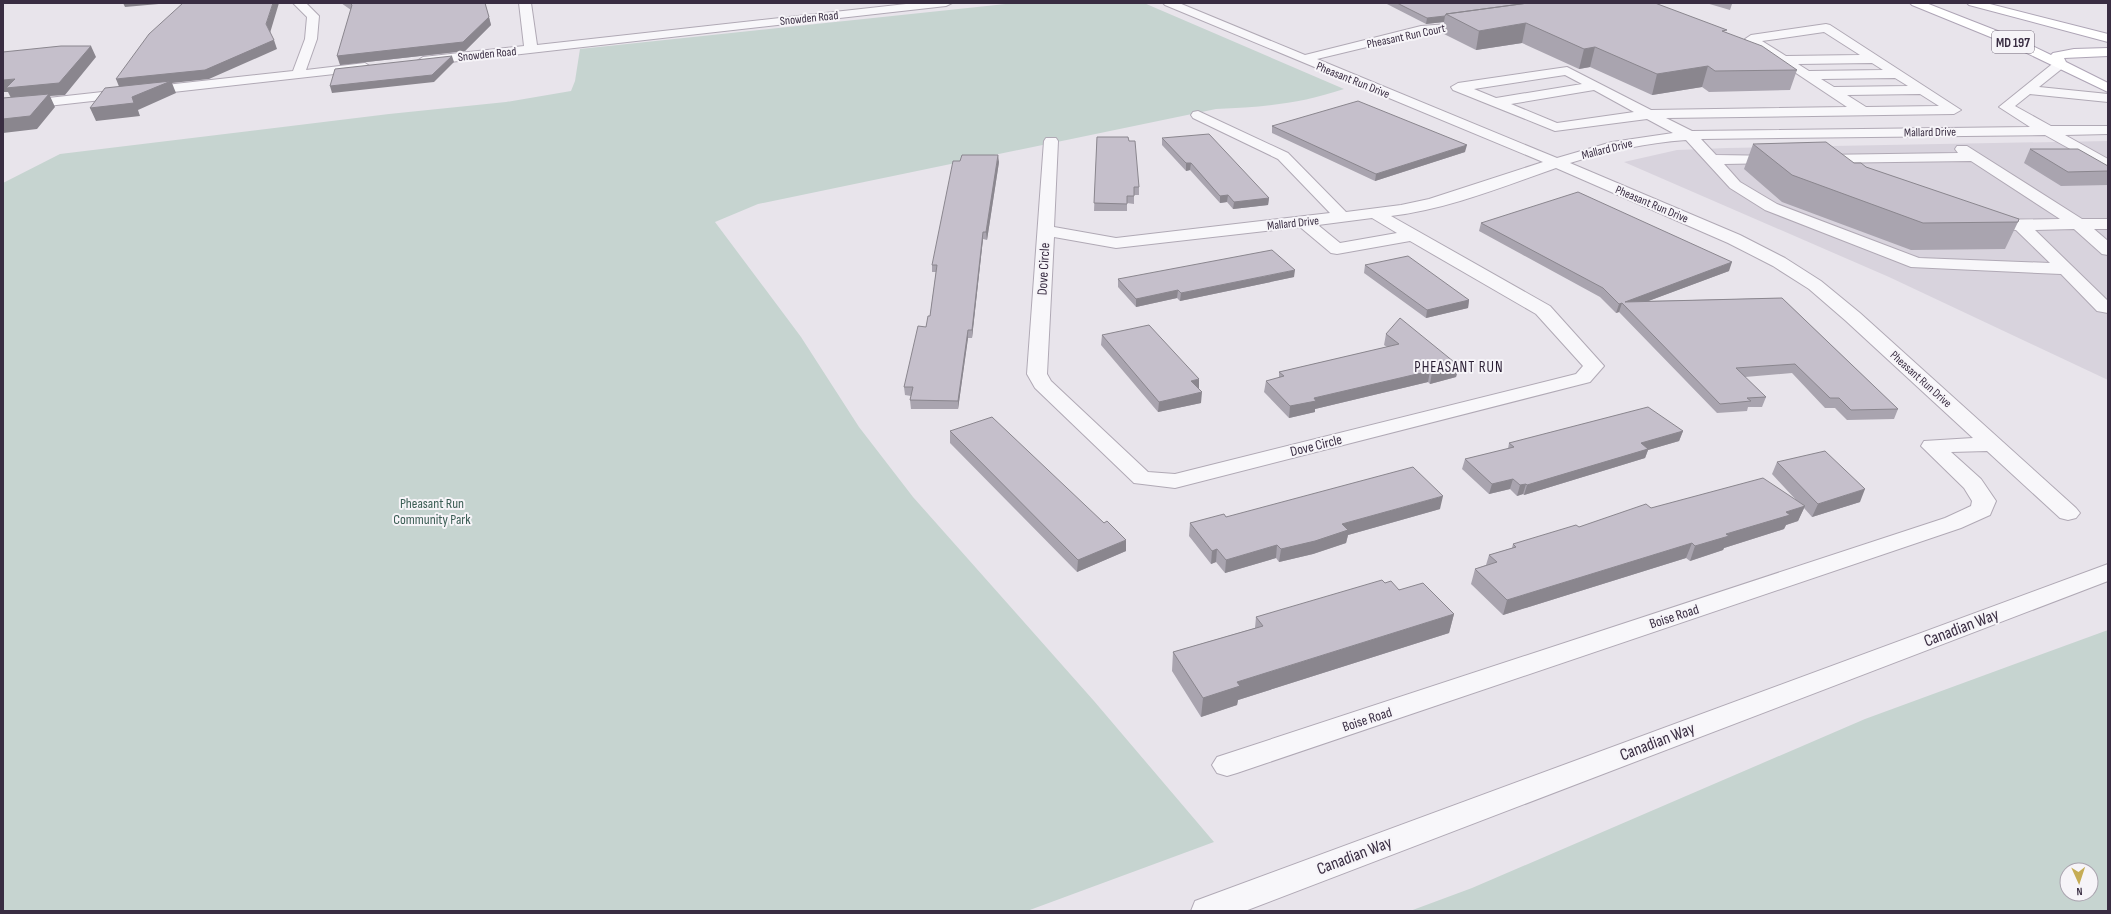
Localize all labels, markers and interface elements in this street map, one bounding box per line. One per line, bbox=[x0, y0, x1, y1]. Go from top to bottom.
street label: Snowden Road bbox=[779, 8, 839, 29]
street label: Pheasant Run Court bbox=[1365, 21, 1447, 52]
road number: MD 197 bbox=[1992, 31, 2034, 53]
street label: Snowden Road bbox=[457, 44, 517, 65]
street label: Pheasant Run Drive bbox=[1314, 59, 1392, 102]
street label: Mallard Drive bbox=[1904, 125, 1956, 140]
street label: Mallard Drive bbox=[1580, 136, 1634, 163]
street label: Pheasant Run Drive bbox=[1613, 182, 1691, 227]
street label: Mallard Drive bbox=[1266, 213, 1320, 234]
street label: Dove Circle bbox=[1034, 242, 1053, 296]
street label: Pheasant Run Drive bbox=[1887, 348, 1955, 411]
district label: PHEASANT RUN bbox=[1414, 358, 1504, 377]
street label: Dove Circle bbox=[1288, 431, 1344, 460]
park label: Pheasant Run Community Park bbox=[393, 495, 471, 528]
street label: Boise Road bbox=[1647, 600, 1701, 632]
street label: Canadian Way bbox=[1921, 604, 2002, 651]
street label: Boise Road bbox=[1340, 703, 1394, 735]
street label: Canadian Way bbox=[1617, 718, 1698, 765]
street label: Canadian Way bbox=[1314, 832, 1395, 879]
north arrow bbox=[2059, 862, 2099, 902]
text: N bbox=[2076, 885, 2083, 898]

